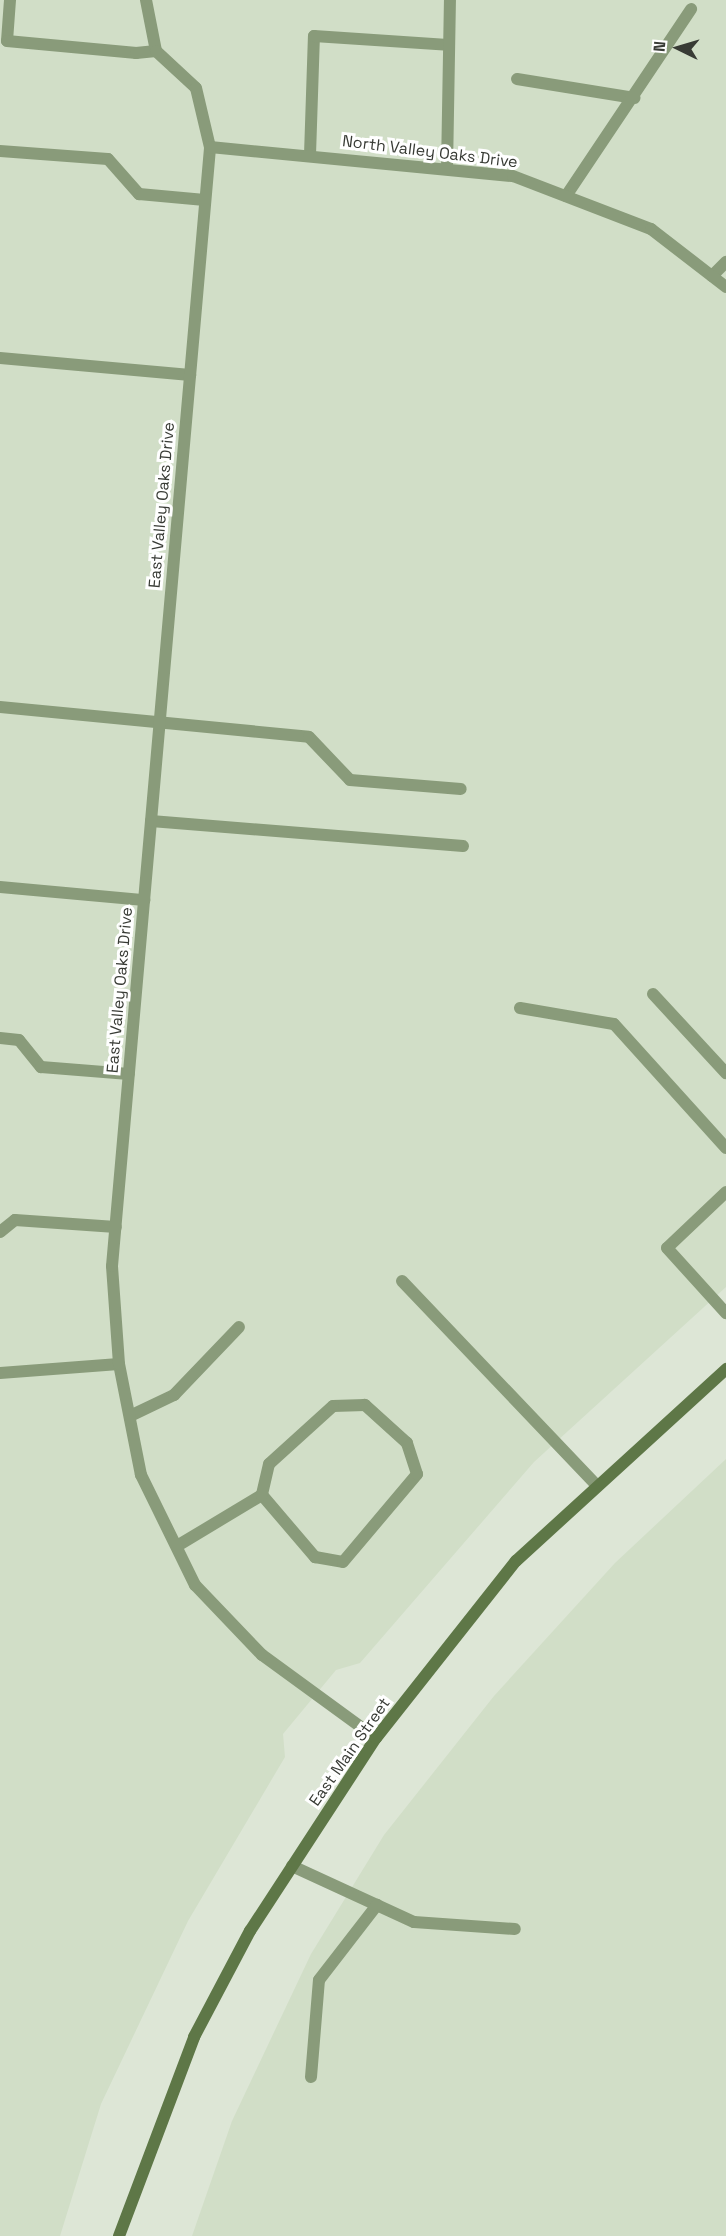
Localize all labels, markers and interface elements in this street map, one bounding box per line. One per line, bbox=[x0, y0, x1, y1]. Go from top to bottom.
north arrow bbox=[648, 18, 708, 78]
text: N bbox=[649, 40, 670, 53]
street label: North Valley Oaks Drive bbox=[341, 132, 519, 172]
street label: East Valley Oaks Drive bbox=[145, 421, 179, 589]
street label: East Valley Oaks Drive bbox=[103, 906, 137, 1074]
street label: East Main Street bbox=[306, 1694, 394, 1810]

